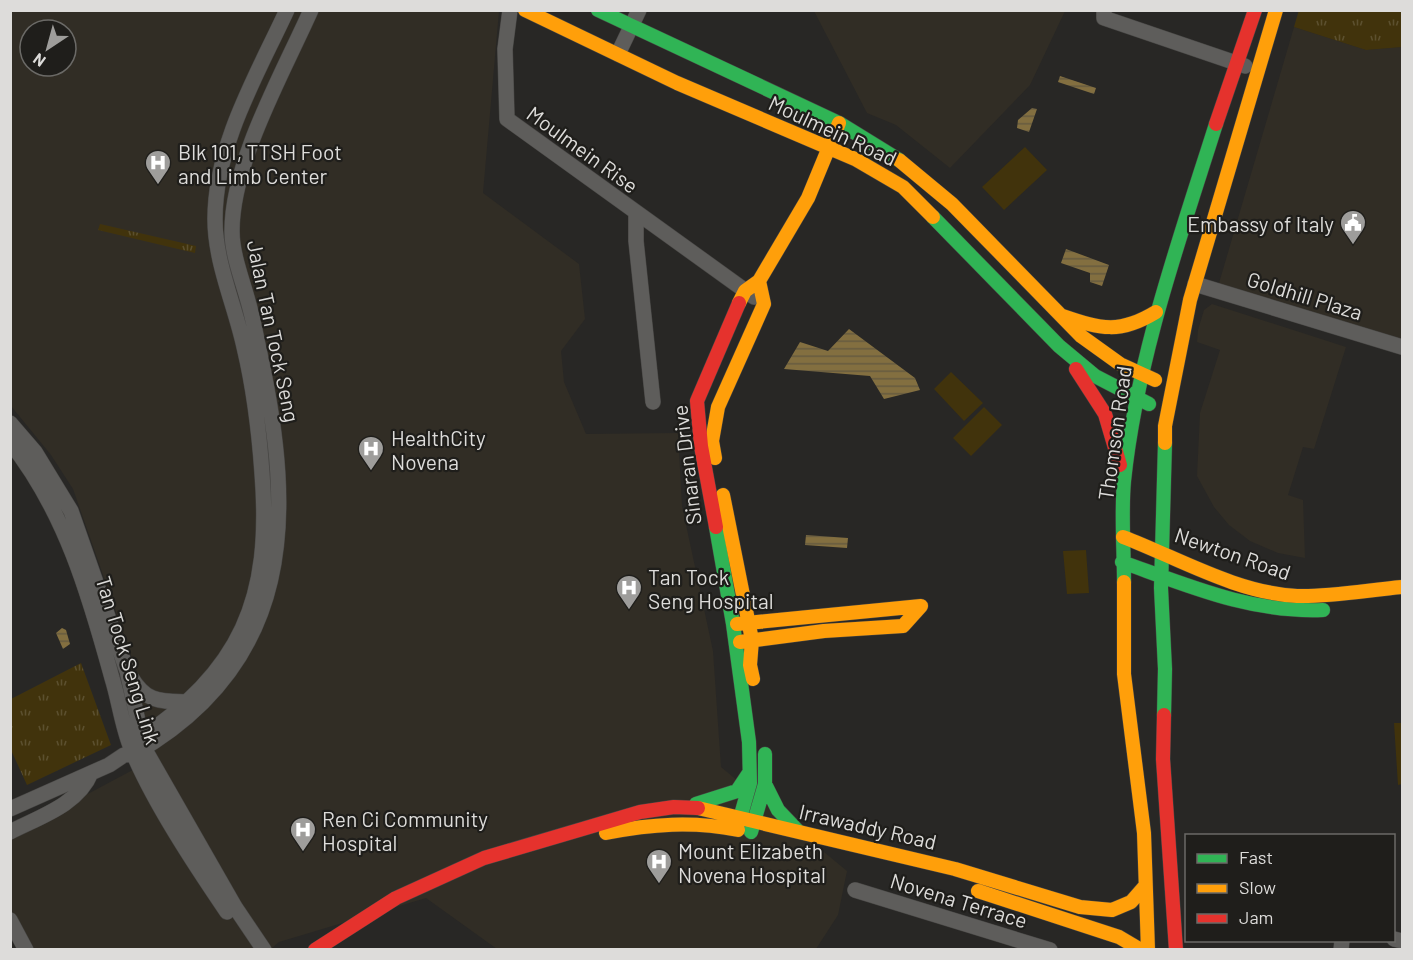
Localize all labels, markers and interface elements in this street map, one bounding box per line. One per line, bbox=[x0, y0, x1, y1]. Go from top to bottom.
north arrow bbox=[18, 18, 78, 78]
text: N bbox=[29, 50, 49, 71]
street label: Moulmein Road bbox=[765, 89, 901, 171]
street label: Moulmein Rise bbox=[523, 100, 643, 198]
place label: Blk 101, TTSH Foot and Limb Center bbox=[178, 139, 342, 188]
hospital icon: Blk 101, TTSH Foot and Limb Center bbox=[143, 148, 173, 186]
public building icon: Embassy of Italy bbox=[1338, 208, 1368, 246]
place label: Embassy of Italy bbox=[1187, 211, 1334, 236]
street label: Jalan Tan Tock Seng bbox=[243, 238, 305, 424]
street label: Goldhill Plaza bbox=[1244, 266, 1366, 324]
street label: Thomson Road bbox=[1092, 364, 1136, 502]
street label: Sinaran Drive bbox=[666, 404, 706, 526]
place label: HealthCity Novena bbox=[391, 425, 486, 474]
hospital icon: HealthCity Novena bbox=[356, 434, 386, 472]
street label: Newton Road bbox=[1172, 521, 1294, 585]
place label: Tan Tock Seng Hospital bbox=[648, 564, 774, 613]
street label: Tan Tock Seng Link bbox=[91, 573, 167, 747]
hospital icon: Tan Tock Seng Hospital bbox=[614, 573, 644, 611]
street label: Irrawaddy Road bbox=[797, 798, 939, 854]
place label: Ren Ci Community Hospital bbox=[322, 806, 488, 855]
hospital icon: Ren Ci Community Hospital bbox=[288, 815, 318, 853]
legend bbox=[1185, 834, 1395, 942]
place label: Mount Elizabeth Novena Hospital bbox=[678, 838, 826, 887]
text: Fast bbox=[1239, 846, 1273, 868]
hospital icon: Mount Elizabeth Novena Hospital bbox=[644, 847, 674, 885]
street label: Novena Terrace bbox=[887, 867, 1031, 933]
text: Slow bbox=[1239, 876, 1276, 898]
text: Jam bbox=[1239, 906, 1273, 928]

